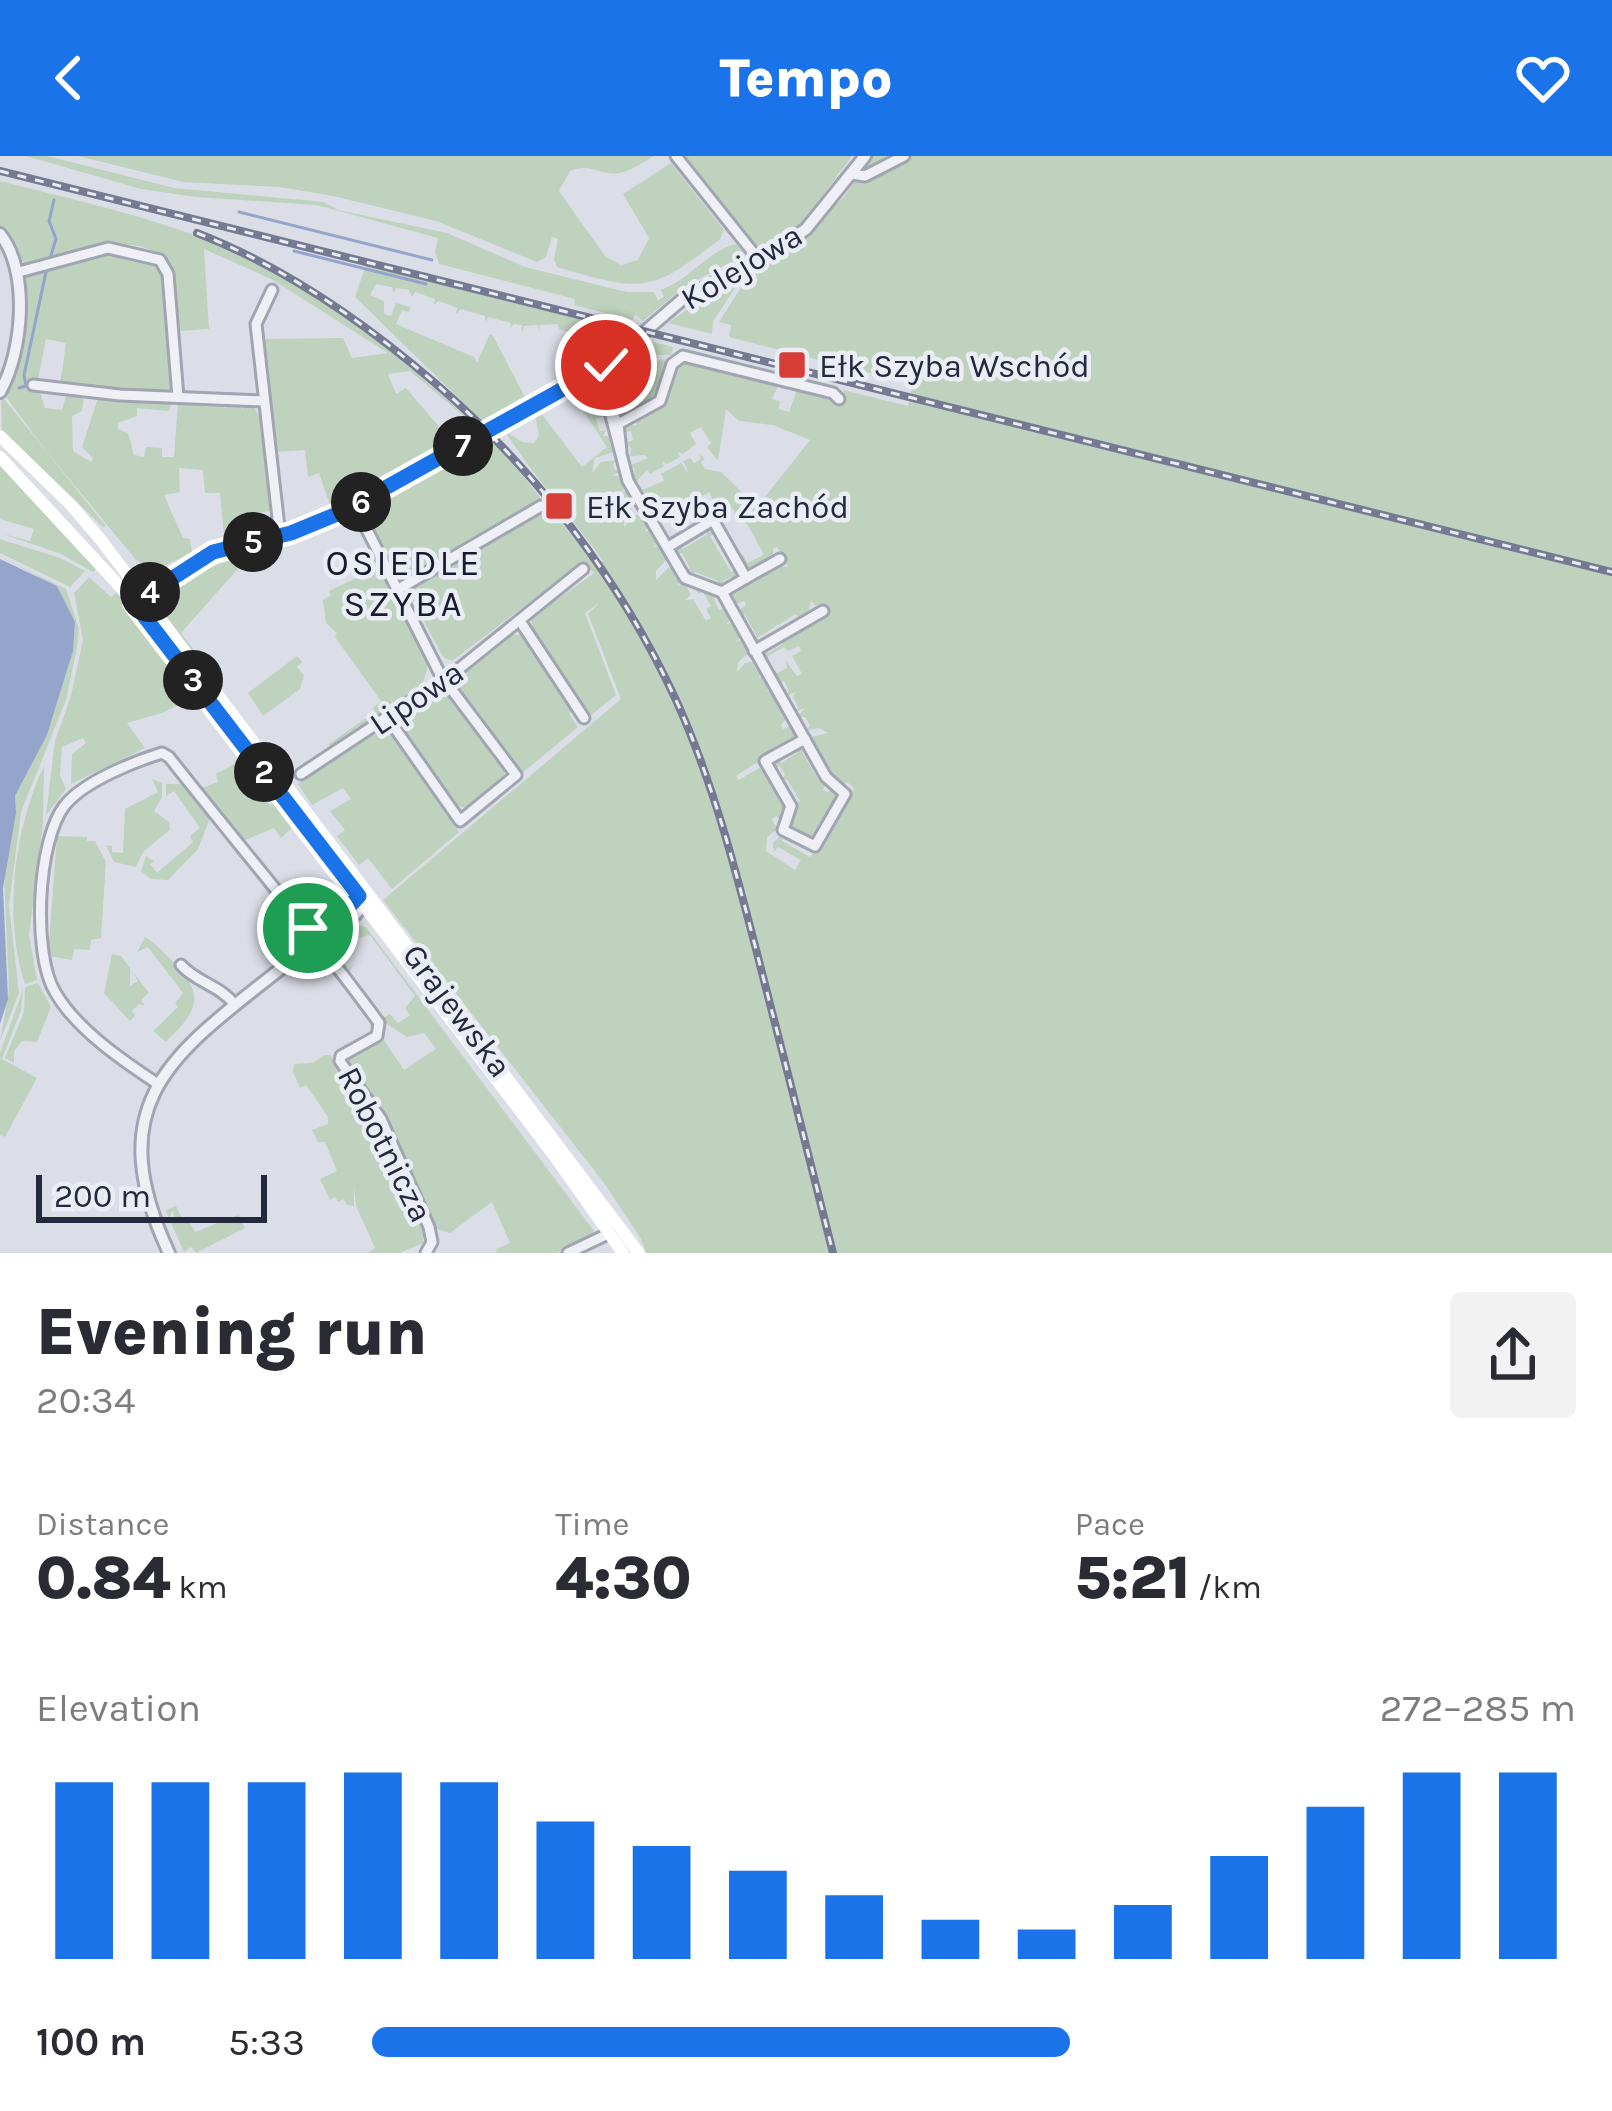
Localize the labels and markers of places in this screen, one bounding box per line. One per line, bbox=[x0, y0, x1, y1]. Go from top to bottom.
pin bbox=[555, 314, 657, 416]
place label: Ełk Szyba Wschód bbox=[819, 347, 1090, 385]
marker: Ełk Szyba Wschód bbox=[776, 349, 808, 381]
pin: 7 bbox=[433, 416, 493, 476]
pin: 6 bbox=[331, 472, 391, 532]
place label: Ełk Szyba Zachód bbox=[586, 488, 849, 526]
marker: Ełk Szyba Zachód bbox=[543, 490, 575, 522]
pin: 5 bbox=[223, 512, 283, 572]
pin: 4 bbox=[120, 562, 180, 622]
pin: 3 bbox=[163, 650, 223, 710]
pin: 2 bbox=[234, 742, 294, 802]
pin bbox=[257, 877, 359, 979]

